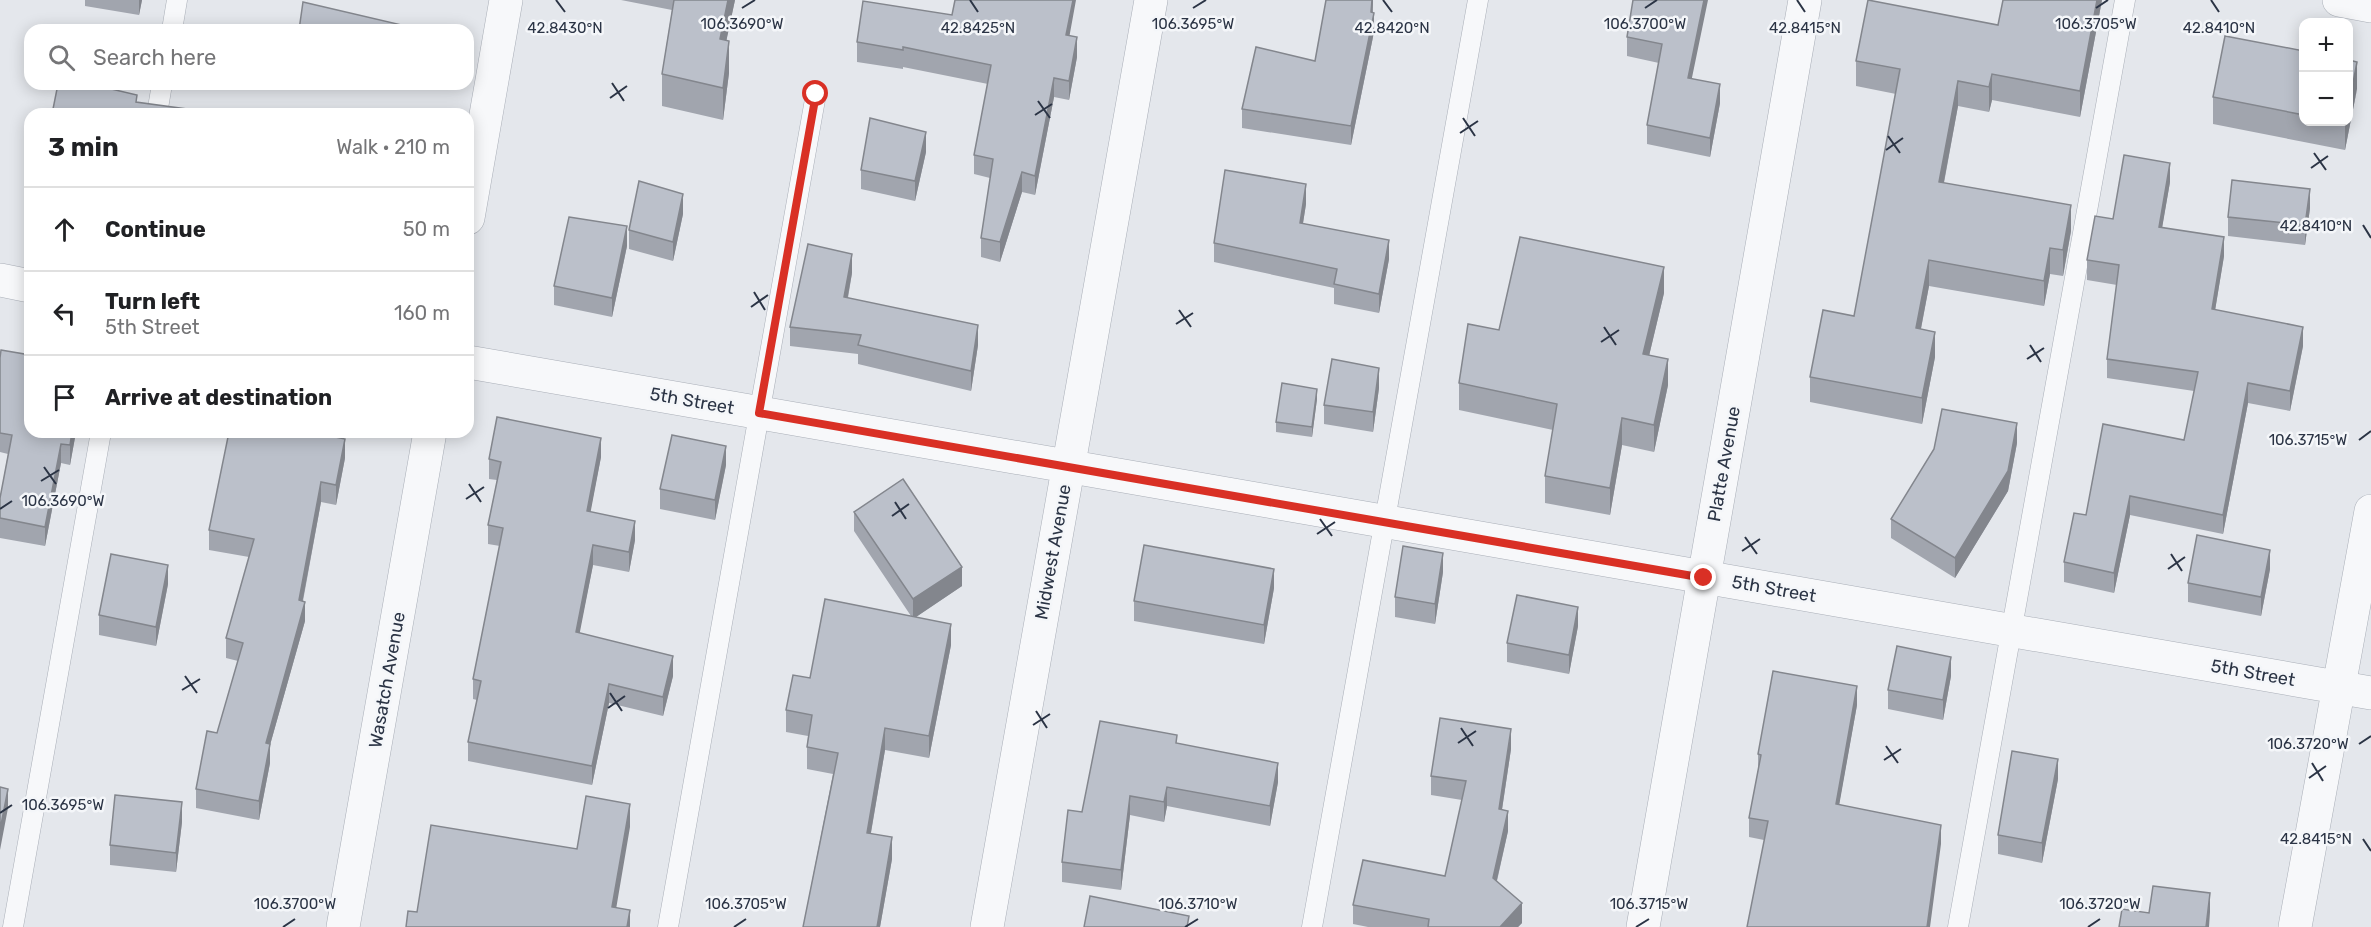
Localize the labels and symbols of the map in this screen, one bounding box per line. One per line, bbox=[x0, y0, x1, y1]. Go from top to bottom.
text: 106.3690°W bbox=[700, 15, 784, 33]
text: 106.3695°W bbox=[1152, 15, 1234, 33]
text: 106.3700°W bbox=[1604, 15, 1686, 33]
text: 106.3705°W bbox=[2055, 15, 2137, 33]
text: 42.8430°N bbox=[527, 19, 603, 37]
text: 42.8425°N bbox=[941, 19, 1015, 37]
text: 42.8420°N bbox=[1354, 19, 1430, 37]
text: 42.8415°N bbox=[1769, 19, 1841, 37]
text: 42.8410°N bbox=[2183, 19, 2255, 37]
route start bbox=[802, 80, 828, 106]
text: 42.8410°N bbox=[2280, 217, 2352, 235]
street label: 5th Street bbox=[648, 383, 736, 419]
street label: Platte Avenue bbox=[1703, 405, 1745, 523]
text: 106.3715°W bbox=[2269, 431, 2347, 449]
street label: Midwest Avenue bbox=[1030, 483, 1076, 621]
text: 106.3690°W bbox=[21, 492, 105, 510]
route end bbox=[1690, 564, 1716, 590]
street label: 5th Street bbox=[1730, 571, 1818, 607]
street label: Wasatch Avenue bbox=[364, 610, 410, 750]
street label: 5th Street bbox=[2209, 655, 2297, 691]
text: 106.3720°W bbox=[2267, 735, 2349, 753]
text: 106.3695°W bbox=[22, 796, 104, 814]
text: 42.8415°N bbox=[2280, 830, 2352, 848]
text: 106.3700°W bbox=[254, 895, 336, 913]
text: 106.3705°W bbox=[705, 895, 787, 913]
text: 106.3710°W bbox=[1158, 895, 1238, 913]
text: 106.3715°W bbox=[1610, 895, 1688, 913]
text: 106.3720°W bbox=[2059, 895, 2141, 913]

